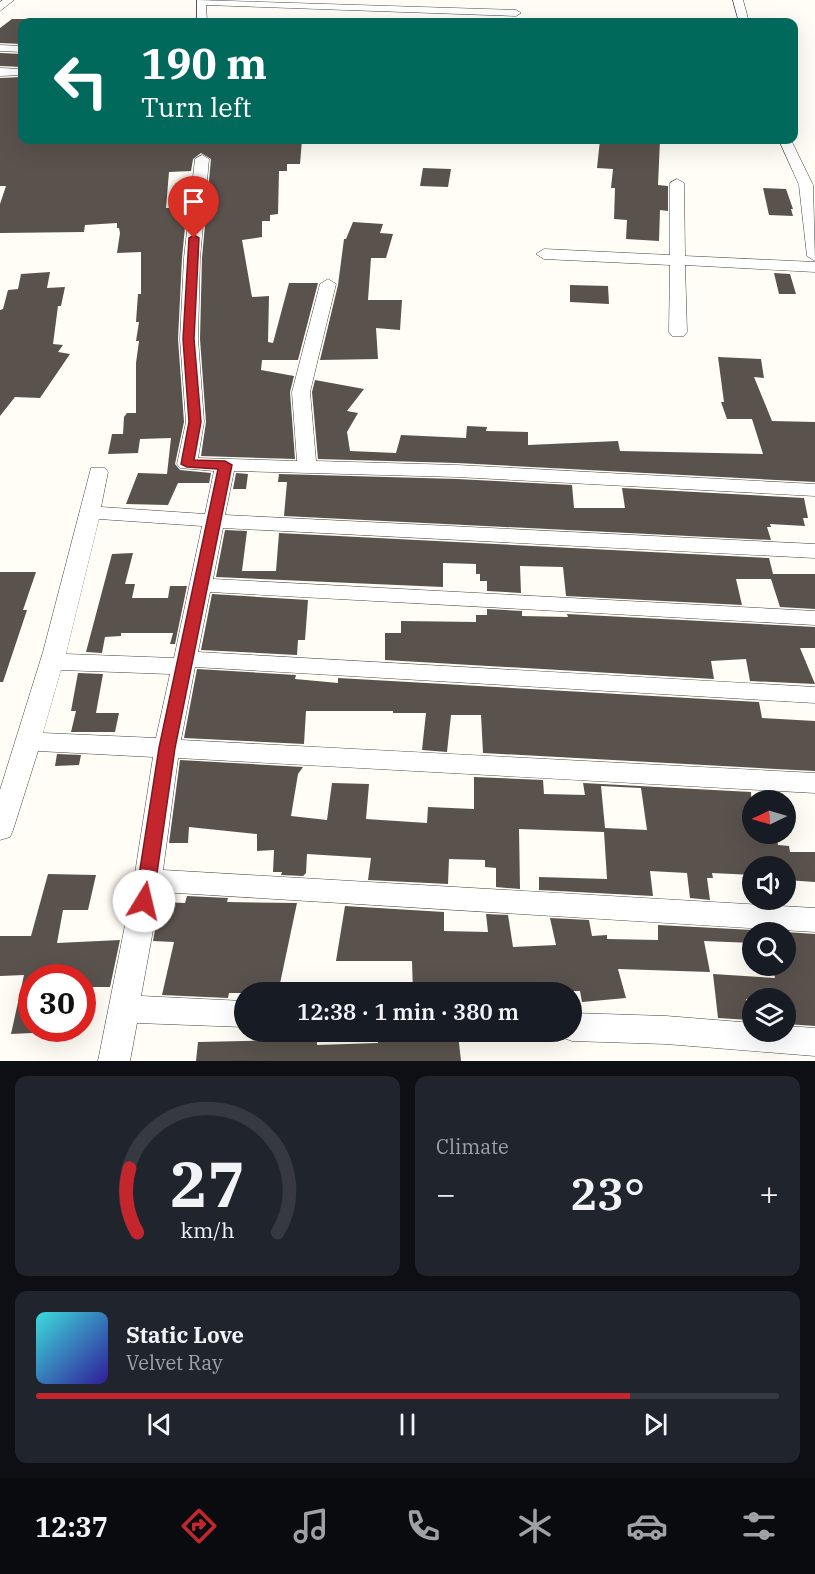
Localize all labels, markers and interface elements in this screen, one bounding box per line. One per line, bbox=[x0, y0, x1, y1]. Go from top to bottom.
text: 190 m bbox=[141, 36, 267, 91]
icon: left bbox=[42, 42, 120, 120]
text: Turn left bbox=[141, 89, 252, 124]
pin bbox=[168, 176, 219, 238]
icon: arrive bbox=[177, 185, 210, 218]
north arrow bbox=[742, 790, 796, 844]
map controls bbox=[742, 790, 796, 1042]
button: sound bbox=[742, 856, 796, 910]
position arrow bbox=[112, 869, 176, 933]
button: search bbox=[742, 922, 796, 976]
speed limit sign: 30 bbox=[18, 964, 96, 1042]
button: layers bbox=[742, 988, 796, 1042]
text: 12:38 · 1 min · 380 m bbox=[297, 997, 519, 1026]
text: Climate bbox=[436, 1133, 509, 1160]
text: 27 bbox=[170, 1143, 245, 1224]
text: 23° bbox=[570, 1164, 645, 1222]
text: − bbox=[436, 1172, 456, 1215]
text: + bbox=[759, 1172, 779, 1215]
text: km/h bbox=[180, 1216, 235, 1244]
text: Static Love bbox=[126, 1320, 244, 1349]
text: Velvet Ray bbox=[126, 1349, 223, 1376]
icon: previous bbox=[143, 1408, 176, 1441]
icon: pause bbox=[391, 1408, 424, 1441]
icon: next bbox=[639, 1408, 672, 1441]
icon: directions bbox=[178, 1505, 220, 1547]
icon: music bbox=[290, 1505, 332, 1547]
icon: phone bbox=[402, 1505, 444, 1547]
icon: climate bbox=[514, 1505, 556, 1547]
icon: car bbox=[626, 1505, 668, 1547]
icon: filters bbox=[738, 1505, 780, 1547]
text: 12:37 bbox=[35, 1509, 108, 1544]

